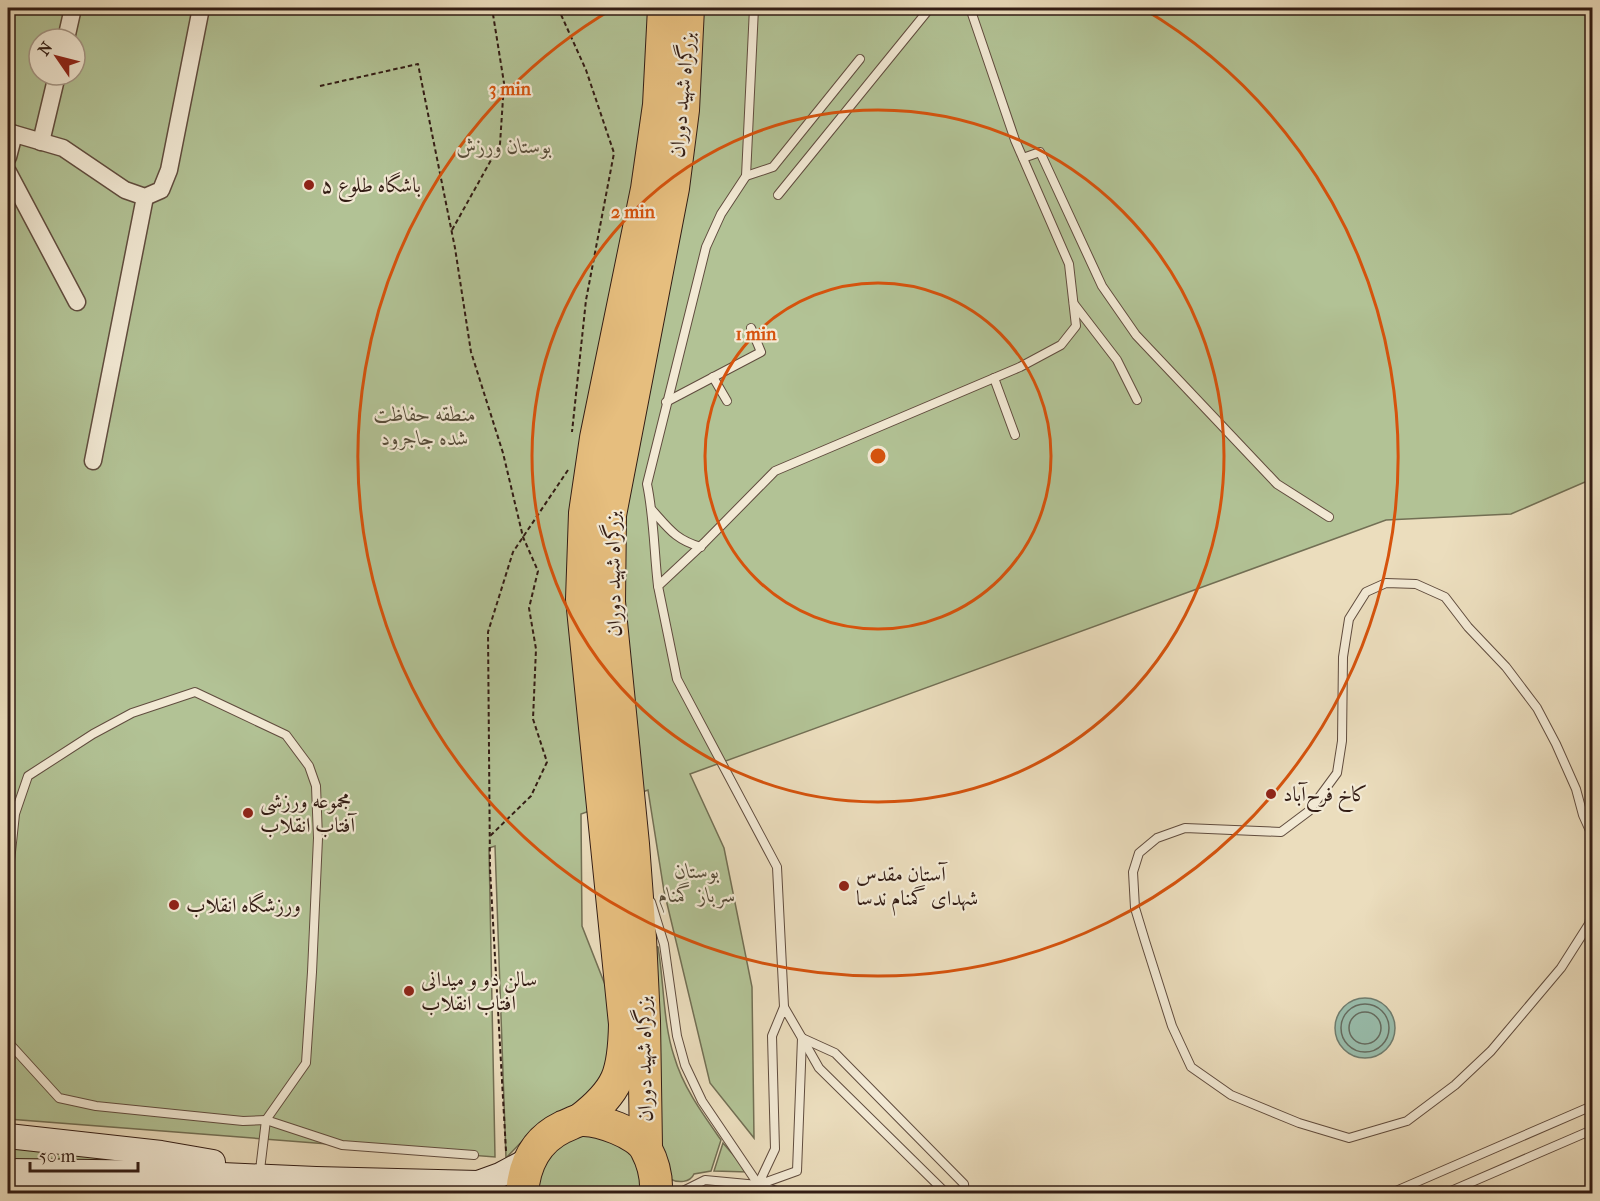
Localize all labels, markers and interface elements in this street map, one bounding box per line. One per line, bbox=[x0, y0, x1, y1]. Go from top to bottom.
north arrow bbox=[27, 27, 87, 87]
street label: بزرگراه شهید دوران bbox=[663, 31, 701, 159]
text: N bbox=[34, 38, 57, 59]
text: 3 min bbox=[489, 79, 532, 100]
park label: بوستان ورزش bbox=[456, 134, 552, 159]
place label: باشگاه طلوع ۵ bbox=[321, 172, 421, 203]
marker: باشگاه طلوع ۵ bbox=[302, 178, 316, 192]
text: 2 min bbox=[611, 202, 655, 223]
text: 1 min bbox=[735, 324, 777, 345]
park label: منطقه حفاظت شده جاجرود bbox=[374, 402, 476, 451]
centre of rings bbox=[868, 446, 888, 466]
street label: بزرگراه شهید دوران bbox=[598, 511, 628, 637]
place label: کاخ فرح‌آباد bbox=[1283, 781, 1368, 813]
marker: کاخ فرح‌آباد bbox=[1264, 787, 1278, 801]
place label: مجموعه ورزشی آفتاب انقلاب bbox=[260, 789, 358, 838]
marker: مجموعه ورزشی آفتاب انقلاب bbox=[241, 806, 255, 820]
park label: بوستان سرباز گمنام bbox=[658, 859, 736, 913]
place label: آستان مقدس شهدای گمنام ندسا bbox=[856, 861, 978, 916]
marker: آستان مقدس شهدای گمنام ندسا bbox=[837, 879, 851, 893]
place label: ورزشگاه انقلاب bbox=[186, 892, 301, 918]
marker: ورزشگاه انقلاب bbox=[167, 898, 181, 912]
place label: سالن دو و میدانی افتاب انقلاب bbox=[421, 967, 537, 1016]
marker: سالن دو و میدانی افتاب انقلاب bbox=[402, 984, 416, 998]
street label: بزرگراه شهید دوران bbox=[629, 996, 659, 1122]
scale bar bbox=[30, 1135, 138, 1173]
text: 50 m bbox=[39, 1146, 76, 1167]

